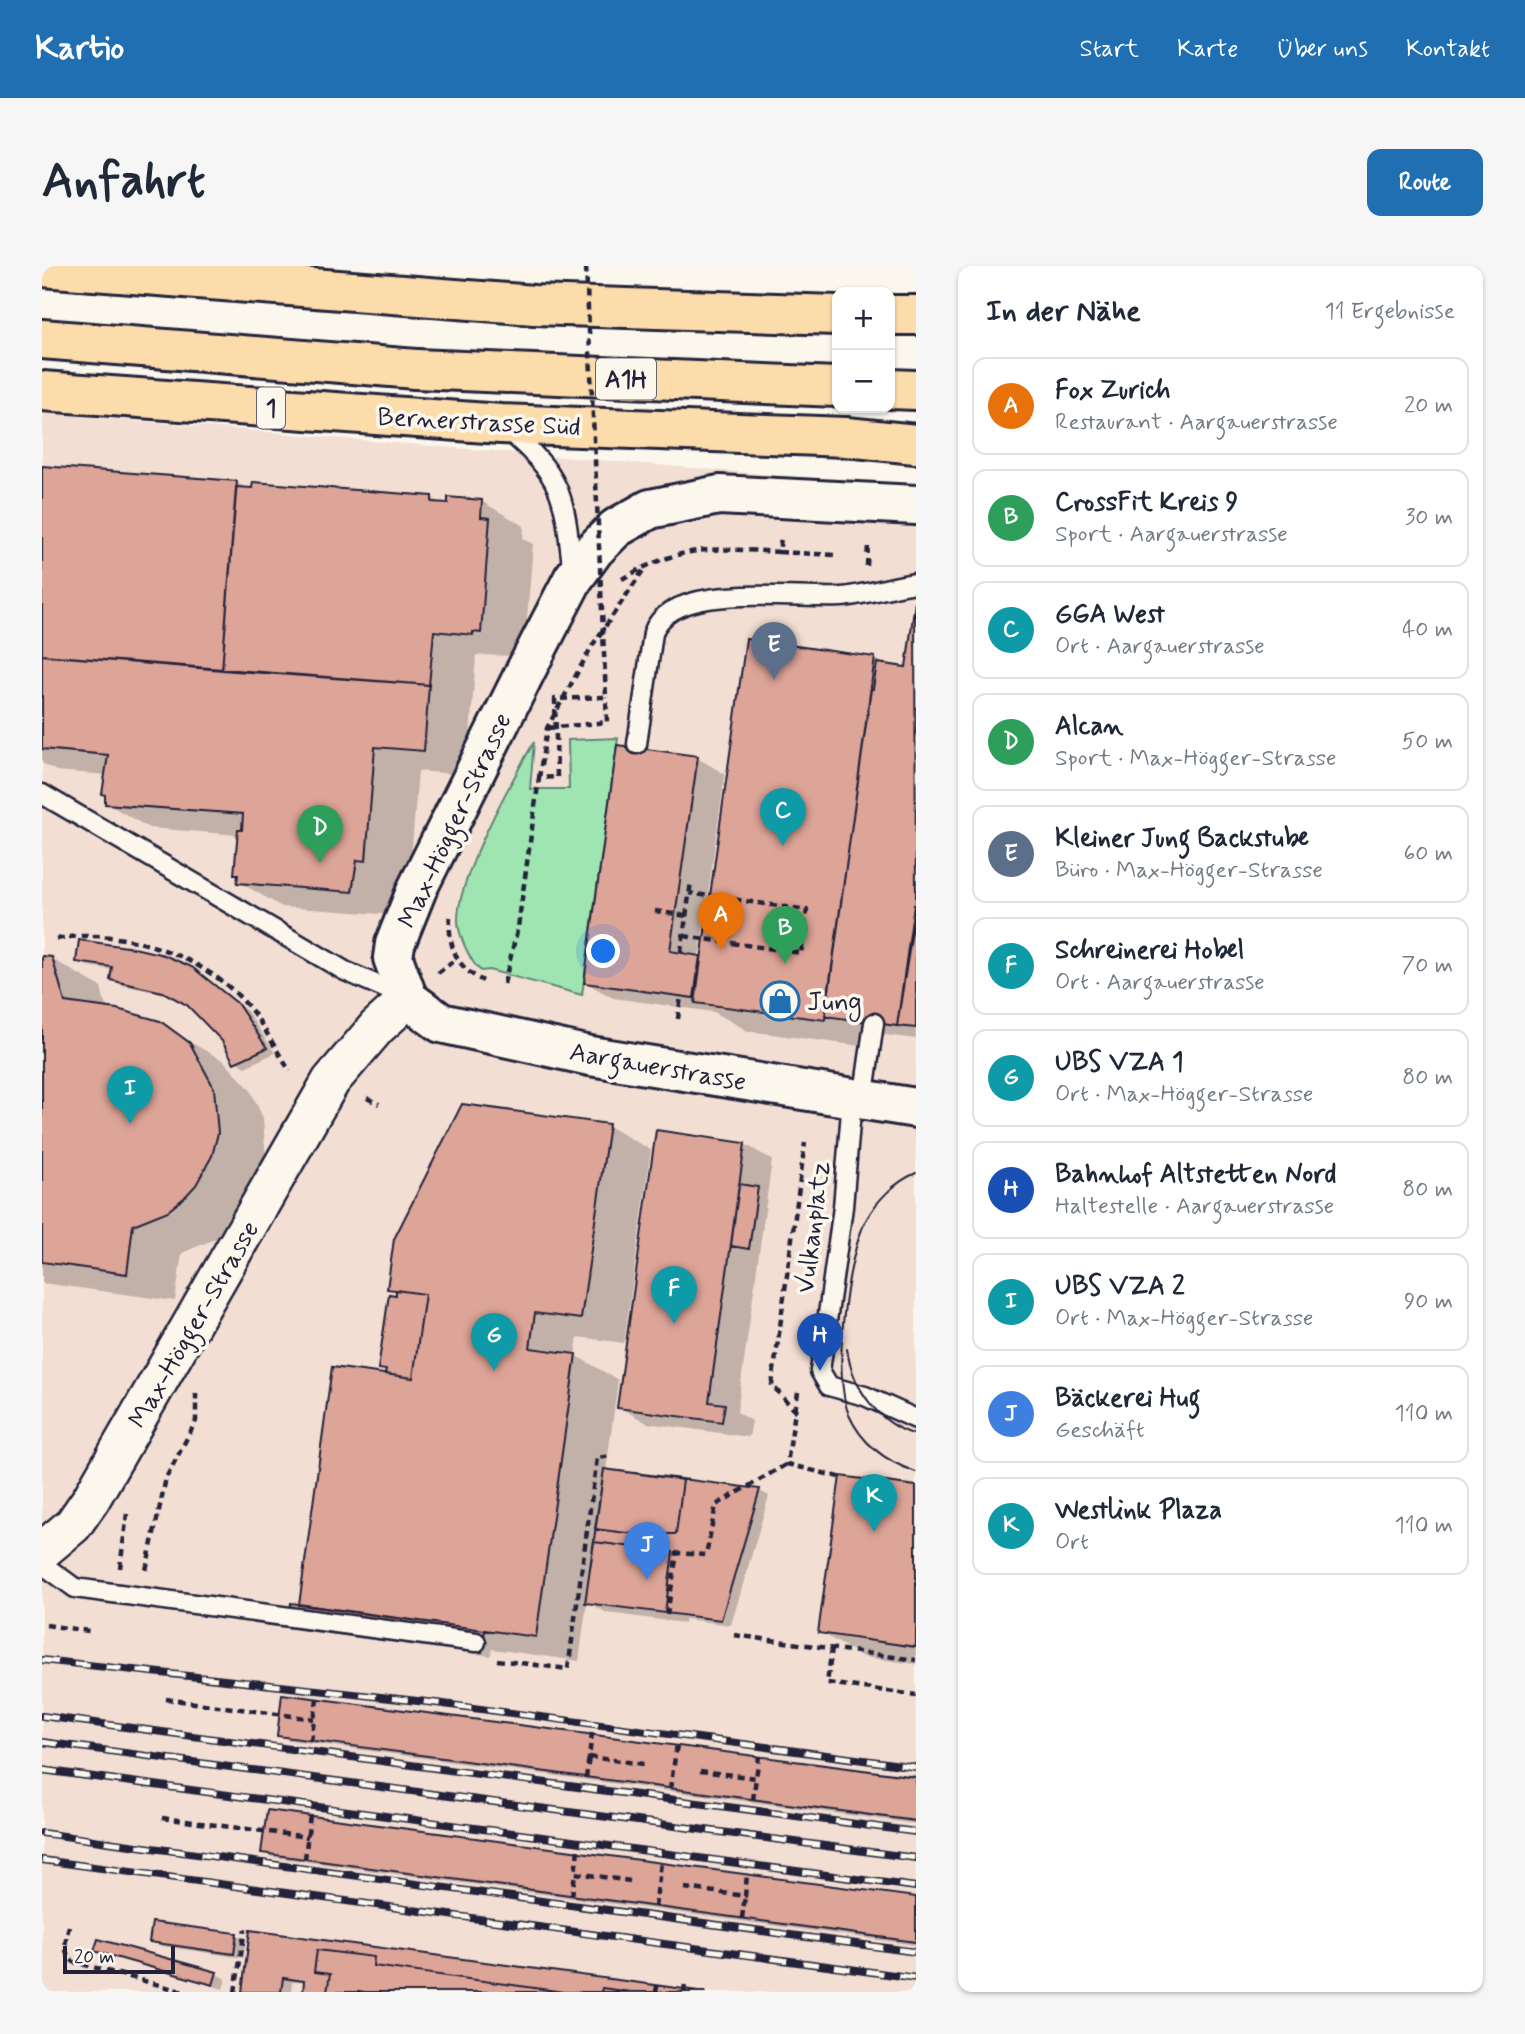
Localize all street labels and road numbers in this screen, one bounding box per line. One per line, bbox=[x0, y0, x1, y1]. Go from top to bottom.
road number: A1H bbox=[596, 358, 656, 400]
road number: 1 bbox=[257, 388, 285, 428]
street label: Bernerstrasse Süd bbox=[376, 401, 581, 445]
street label: Max-Högger-Strasse bbox=[391, 708, 523, 935]
street label: Aargauerstrasse bbox=[566, 1036, 749, 1103]
street label: Vulkanplatz bbox=[789, 1159, 839, 1295]
street label: Max-Högger-Strasse bbox=[122, 1215, 271, 1436]

